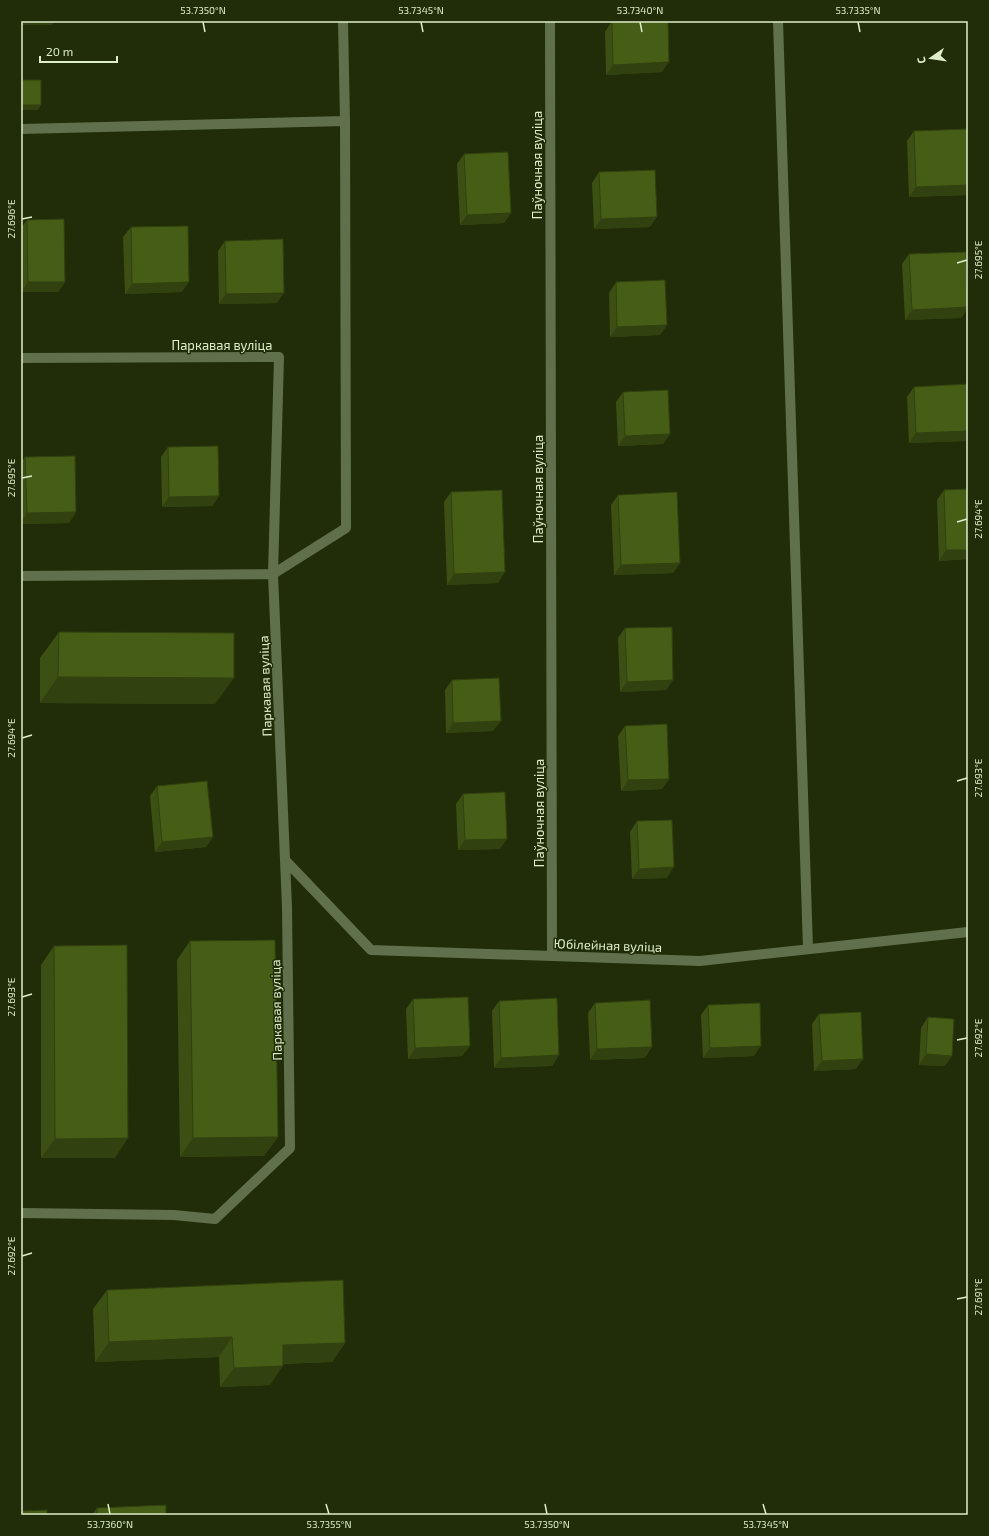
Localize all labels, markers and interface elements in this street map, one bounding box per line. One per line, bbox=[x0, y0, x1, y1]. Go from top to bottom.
text: 53.7350°N bbox=[180, 4, 226, 16]
text: 53.7345°N bbox=[398, 4, 444, 16]
text: 53.7340°N bbox=[617, 4, 663, 16]
text: 53.7335°N bbox=[835, 4, 881, 16]
scale bar bbox=[40, 38, 117, 64]
north arrow bbox=[911, 38, 951, 78]
text: 20 m bbox=[46, 44, 73, 58]
text: С bbox=[914, 55, 928, 65]
street label: Паўночная вуліца bbox=[529, 111, 545, 219]
text: 27.696°E bbox=[5, 199, 17, 238]
text: 27.695°E bbox=[972, 240, 984, 279]
street label: Паркавая вуліца bbox=[172, 337, 273, 353]
street label: Паўночная вуліца bbox=[530, 435, 546, 543]
text: 27.695°E bbox=[5, 458, 17, 497]
text: 27.694°E bbox=[972, 499, 984, 539]
street label: Паркавая вуліца bbox=[255, 635, 275, 737]
text: 27.694°E bbox=[5, 718, 17, 758]
text: 27.693°E bbox=[972, 758, 984, 797]
street label: Паўночная вуліца bbox=[531, 759, 547, 867]
street label: Юбілейная вуліца bbox=[554, 935, 662, 955]
street label: Паркавая вуліца bbox=[267, 959, 285, 1061]
text: 27.693°E bbox=[5, 977, 17, 1016]
text: 27.692°E bbox=[972, 1018, 984, 1057]
text: 27.692°E bbox=[5, 1236, 17, 1275]
text: 27.691°E bbox=[972, 1278, 984, 1316]
text: 53.7360°N bbox=[87, 1518, 133, 1530]
text: 53.7355°N bbox=[307, 1518, 351, 1530]
text: 53.7350°N bbox=[524, 1518, 570, 1530]
text: 53.7345°N bbox=[743, 1518, 789, 1530]

